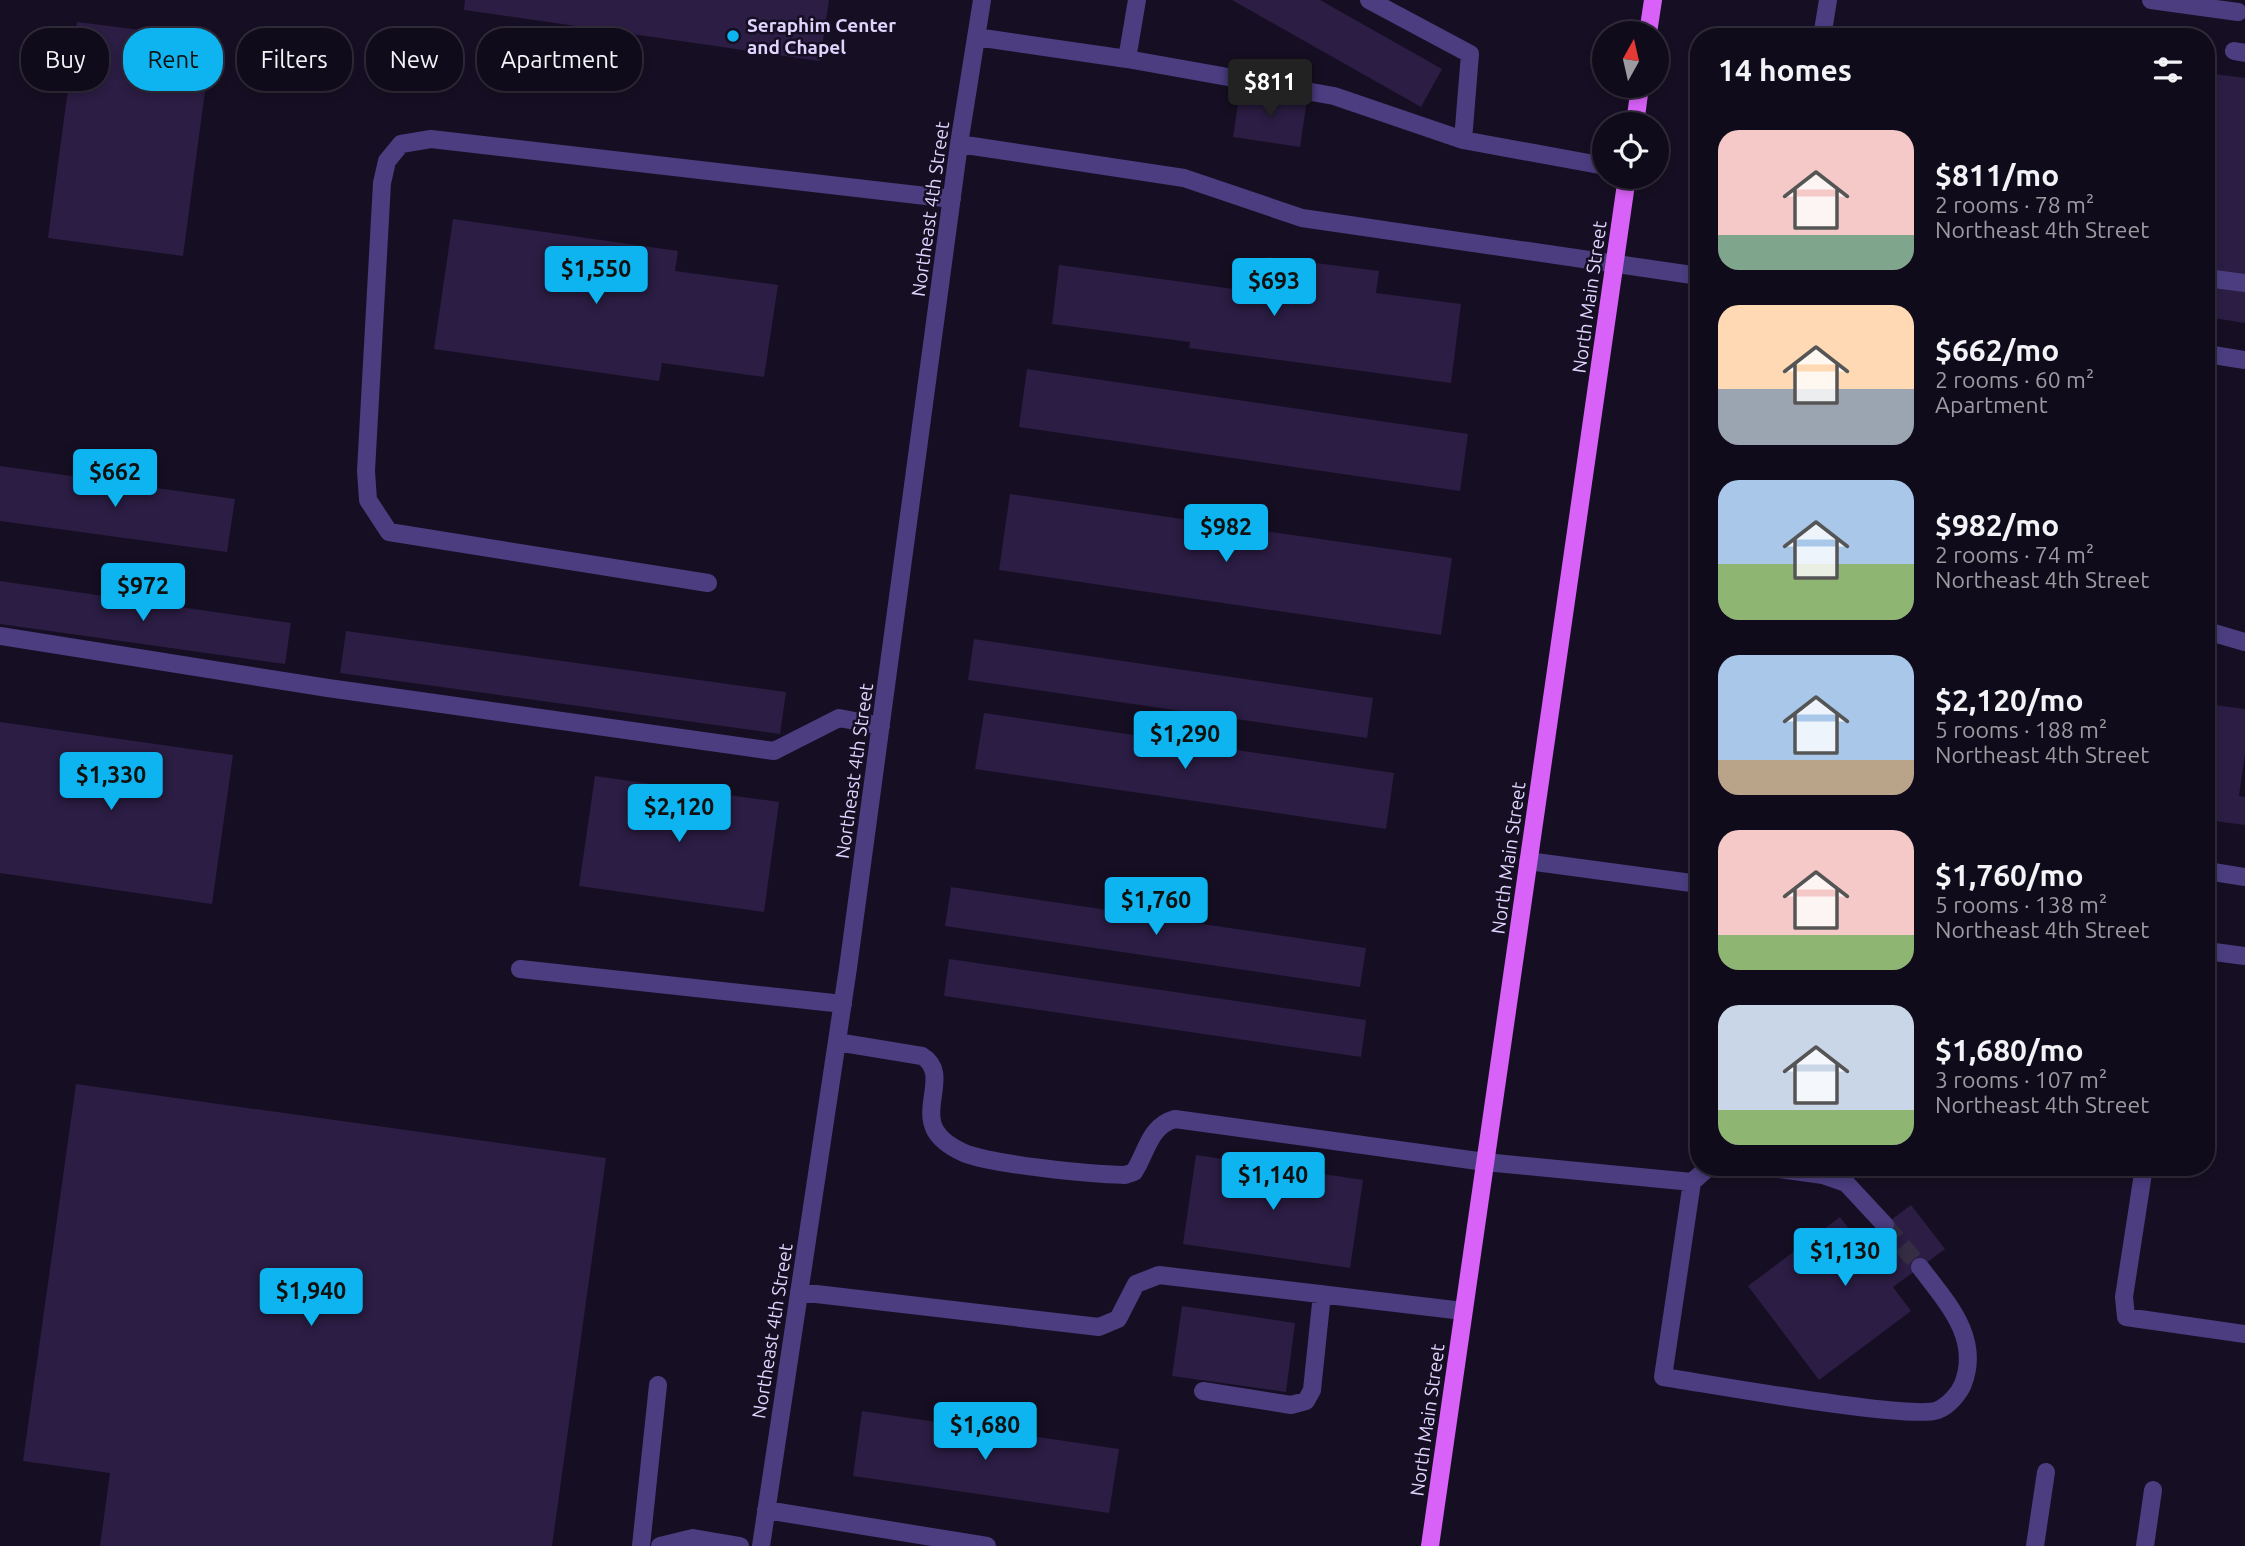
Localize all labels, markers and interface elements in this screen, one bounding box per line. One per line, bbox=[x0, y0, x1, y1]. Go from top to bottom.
place label: Seraphim Center and Chapel bbox=[747, 14, 896, 58]
north arrow bbox=[1592, 21, 1670, 98]
map controls bbox=[1592, 21, 1669, 189]
chip: Buy bbox=[21, 28, 109, 91]
chip: Rent bbox=[123, 28, 223, 91]
chip: Filters bbox=[237, 28, 352, 91]
chip: New bbox=[366, 28, 463, 91]
chip: Apartment bbox=[477, 28, 642, 91]
marker: Seraphim Center and Chapel bbox=[725, 28, 741, 44]
icon: filters bbox=[2149, 51, 2187, 89]
text: 14 homes bbox=[1718, 53, 1852, 87]
pin: $811 bbox=[1229, 60, 1311, 119]
text: $811 bbox=[1244, 69, 1296, 94]
button: locate bbox=[1592, 112, 1669, 189]
street label: Northeast 4th Street bbox=[907, 119, 953, 298]
icon: home bbox=[1774, 158, 1858, 242]
text: $811/mo bbox=[1935, 158, 2059, 192]
text: 2 rooms · 78 m² bbox=[1935, 192, 2094, 217]
text: Northeast 4th Street bbox=[1935, 217, 2149, 242]
street label: North Main Street bbox=[1567, 219, 1611, 375]
pin: $1,550 bbox=[539, 246, 653, 306]
text: $1,550 bbox=[561, 256, 631, 281]
pin: $693 bbox=[1233, 258, 1315, 318]
text: $693 bbox=[1248, 268, 1300, 293]
icon: home bbox=[1774, 333, 1858, 417]
text: $662/mo bbox=[1935, 333, 2059, 367]
text: 2 rooms · 60 m² bbox=[1935, 367, 2094, 392]
text: Apartment bbox=[1935, 392, 2048, 417]
pin: $662 bbox=[74, 449, 156, 509]
text: $662 bbox=[89, 459, 141, 484]
pin: $982 bbox=[1185, 504, 1267, 564]
icon: home bbox=[1774, 508, 1858, 592]
text: $982/mo bbox=[1935, 508, 2059, 542]
text: $982 bbox=[1200, 514, 1252, 539]
text: 2 rooms · 74 m² bbox=[1935, 542, 2094, 567]
pin: $972 bbox=[102, 564, 184, 623]
text: Northeast 4th Street bbox=[1935, 567, 2149, 592]
text: $972 bbox=[117, 573, 169, 598]
street label: Northeast 4th Street bbox=[831, 681, 877, 860]
icon: home bbox=[1774, 683, 1858, 767]
text: $2,120/mo bbox=[1935, 683, 2084, 717]
pin: $1,290 bbox=[1128, 712, 1242, 771]
text: 5 rooms · 188 m² bbox=[1935, 717, 2107, 742]
text: $1,290 bbox=[1150, 721, 1220, 746]
text: Northeast 4th Street bbox=[1935, 742, 2149, 767]
pin: $1,330 bbox=[54, 752, 168, 812]
text: $1,330 bbox=[76, 762, 146, 787]
street label: North Main Street bbox=[1486, 780, 1530, 936]
pin: $2,120 bbox=[622, 784, 736, 844]
text: $2,120 bbox=[644, 794, 714, 819]
icon: home bbox=[1774, 858, 1858, 942]
text: $1,760/mo bbox=[1935, 858, 2084, 892]
pin: $1,760 bbox=[1099, 878, 1213, 937]
text: $1,760 bbox=[1121, 887, 1191, 912]
text: 5 rooms · 138 m² bbox=[1935, 892, 2107, 917]
text: Northeast 4th Street bbox=[1935, 917, 2149, 942]
icon: home bbox=[1774, 1033, 1858, 1117]
text: $1,680/mo bbox=[1935, 1033, 2084, 1067]
text: 3 rooms · 107 m² bbox=[1935, 1067, 2107, 1092]
text: Northeast 4th Street bbox=[1935, 1092, 2149, 1117]
pin: $1,140 bbox=[1216, 1152, 1330, 1212]
text: $1,140 bbox=[1238, 1162, 1308, 1187]
pin: $1,130 bbox=[1788, 1228, 1902, 1288]
text: $1,130 bbox=[1810, 1238, 1880, 1263]
street label: Northeast 4th Street bbox=[747, 1241, 797, 1420]
pin: $1,940 bbox=[254, 1268, 368, 1328]
text: $1,940 bbox=[276, 1278, 346, 1303]
street label: North Main Street bbox=[1405, 1342, 1449, 1498]
pin: $1,680 bbox=[928, 1402, 1042, 1462]
text: $1,680 bbox=[950, 1412, 1020, 1437]

